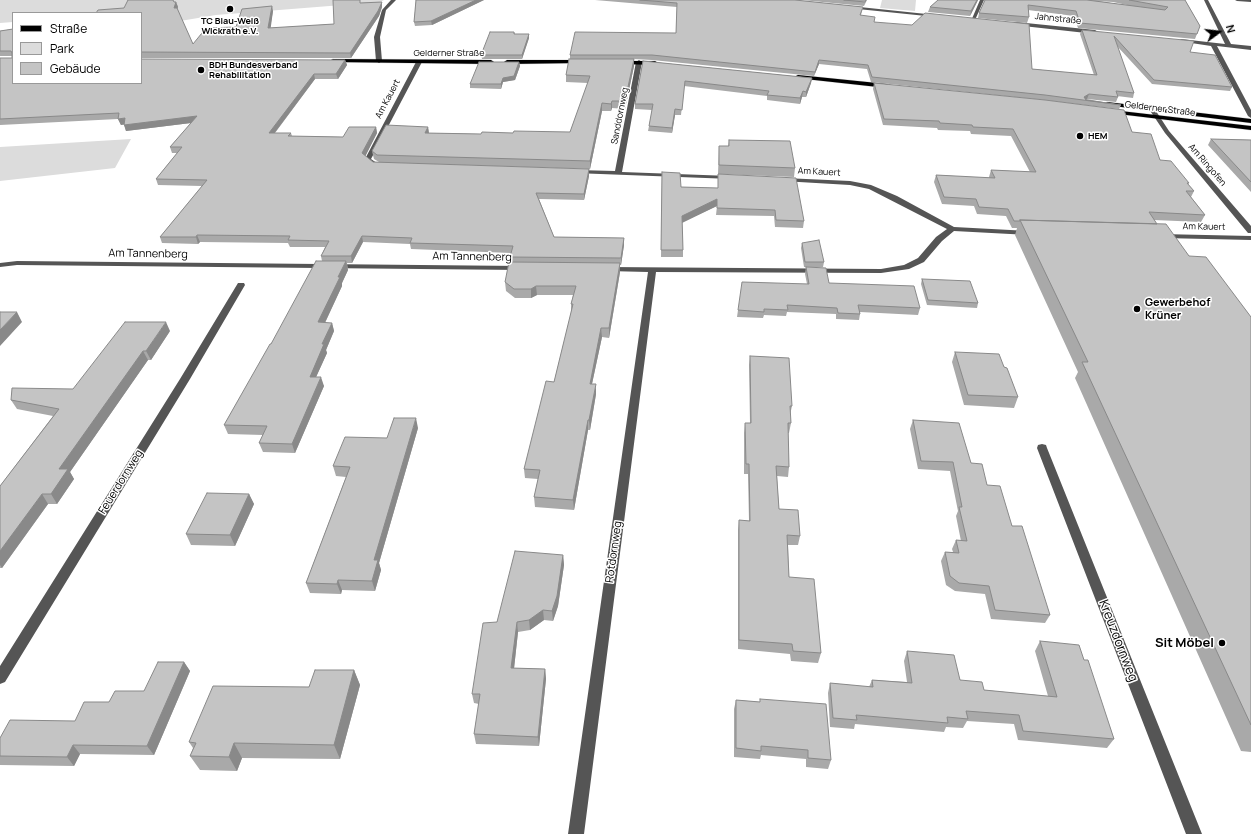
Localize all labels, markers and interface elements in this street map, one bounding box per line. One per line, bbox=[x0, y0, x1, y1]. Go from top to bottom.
marker: TC Blau-Weiß Wickrath e.V. bbox=[225, 4, 235, 14]
street label: Jahnstraße bbox=[1034, 11, 1082, 27]
legend bbox=[12, 12, 142, 84]
north arrow bbox=[1199, 12, 1239, 52]
place label: TC Blau-Weiß Wickrath e.V. bbox=[201, 16, 259, 37]
text: Straße bbox=[50, 20, 87, 37]
text: N bbox=[1223, 23, 1239, 35]
text: Park bbox=[50, 40, 74, 57]
street label: Gelderner Straße bbox=[413, 48, 485, 58]
text: Gebäude bbox=[50, 60, 101, 77]
place label: BDH Bundesverband Rehabilitation bbox=[209, 60, 297, 81]
marker: BDH Bundesverband Rehabilitation bbox=[196, 65, 206, 75]
street label: Am Kauert bbox=[373, 78, 403, 120]
street label: Sanddornweg bbox=[609, 87, 631, 145]
street label: Gelderner Straße bbox=[1124, 99, 1196, 119]
marker: HEM bbox=[1075, 131, 1085, 141]
place label: HEM bbox=[1088, 131, 1107, 141]
street label: Am Ringofen bbox=[1186, 142, 1228, 188]
street label: Am Kauert bbox=[797, 165, 841, 179]
street label: Am Kauert bbox=[1182, 221, 1226, 233]
street label: Am Tannenberg bbox=[108, 247, 188, 261]
street label: Am Tannenberg bbox=[432, 250, 512, 264]
place label: Gewerbehof Krüner bbox=[1145, 296, 1210, 322]
marker: Gewerbehof Krüner bbox=[1132, 304, 1142, 314]
street label: Feuerdornweg bbox=[96, 447, 146, 517]
street label: Rotdornweg bbox=[603, 520, 625, 584]
street label: Kreuzdornweg bbox=[1095, 598, 1141, 684]
place label: Sit Möbel bbox=[1155, 635, 1214, 651]
marker: Sit Möbel bbox=[1217, 638, 1227, 648]

